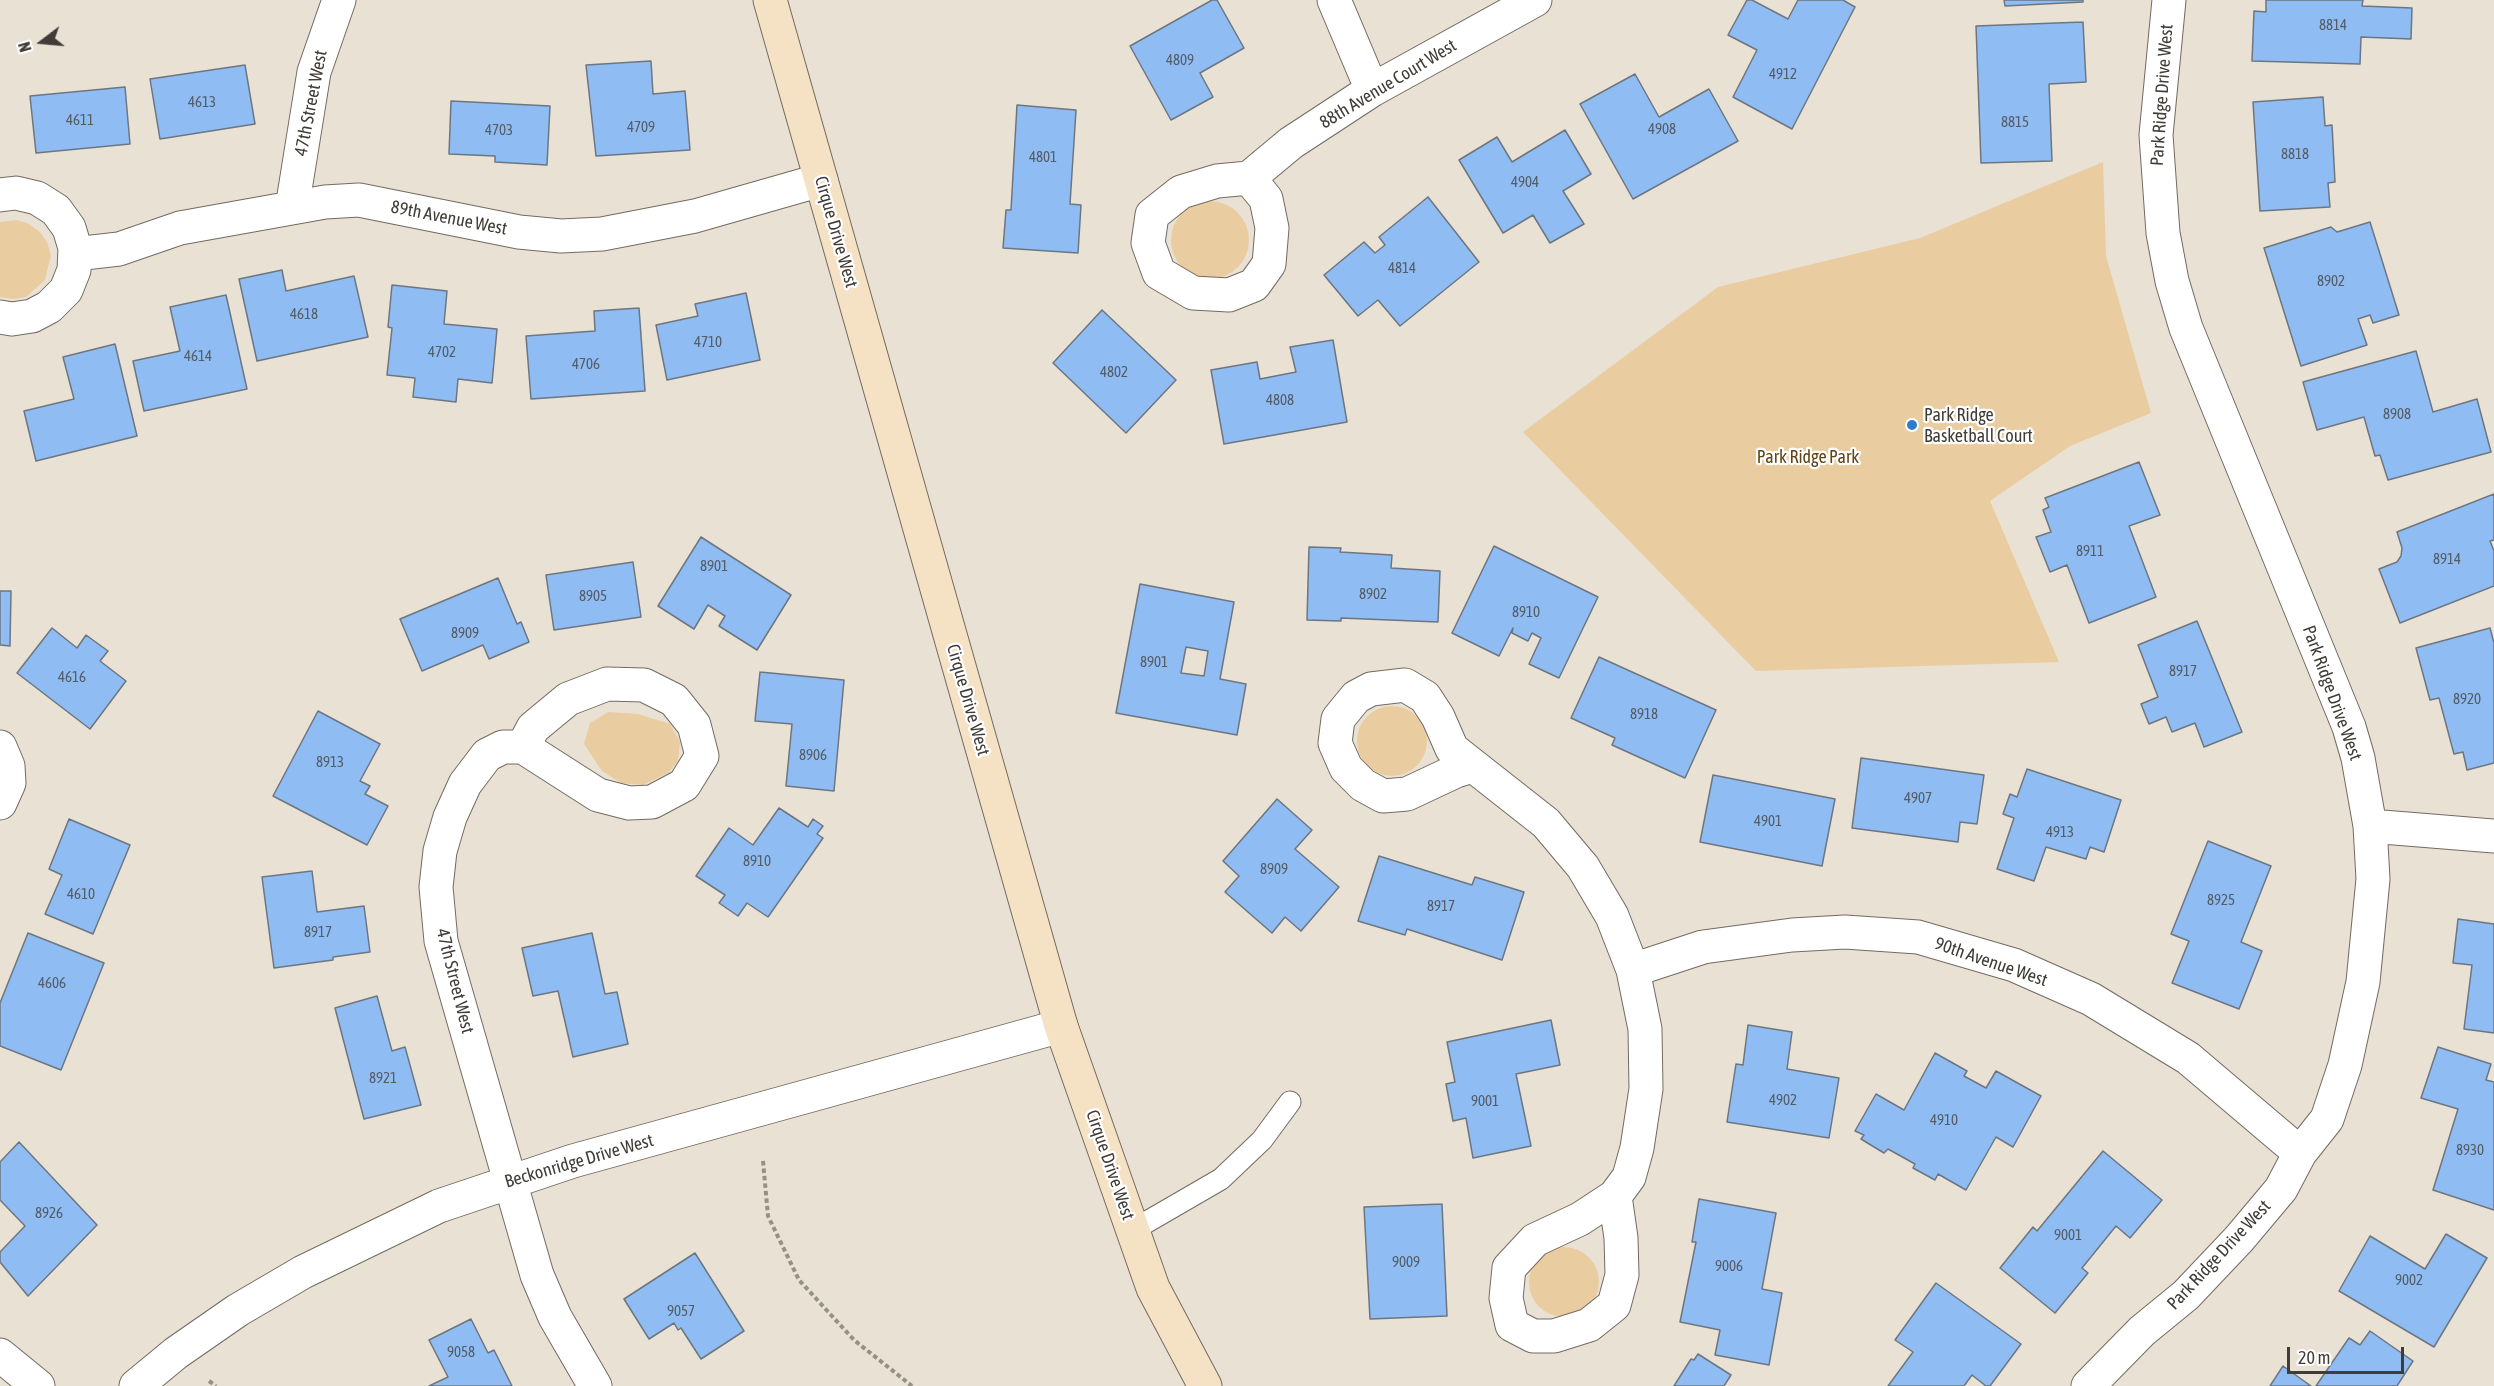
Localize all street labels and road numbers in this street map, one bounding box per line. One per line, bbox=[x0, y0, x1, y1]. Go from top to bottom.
street label: Park Ridge Drive West bbox=[2146, 23, 2178, 167]
street label: 88th Avenue Court West bbox=[1316, 35, 1460, 133]
street label: 47th Street West bbox=[290, 48, 332, 158]
street label: Cirque Drive West bbox=[810, 174, 862, 290]
street label: 89th Avenue West bbox=[389, 196, 509, 240]
street label: Park Ridge Drive West bbox=[2298, 623, 2366, 763]
street label: Cirque Drive West bbox=[942, 642, 994, 758]
street label: 47th Street West bbox=[432, 926, 478, 1036]
street label: 90th Avenue West bbox=[1932, 933, 2050, 991]
street label: Cirque Drive West bbox=[1081, 1107, 1139, 1223]
street label: Beckonridge Drive West bbox=[502, 1129, 656, 1193]
street label: Park Ridge Drive West bbox=[2163, 1196, 2275, 1314]

